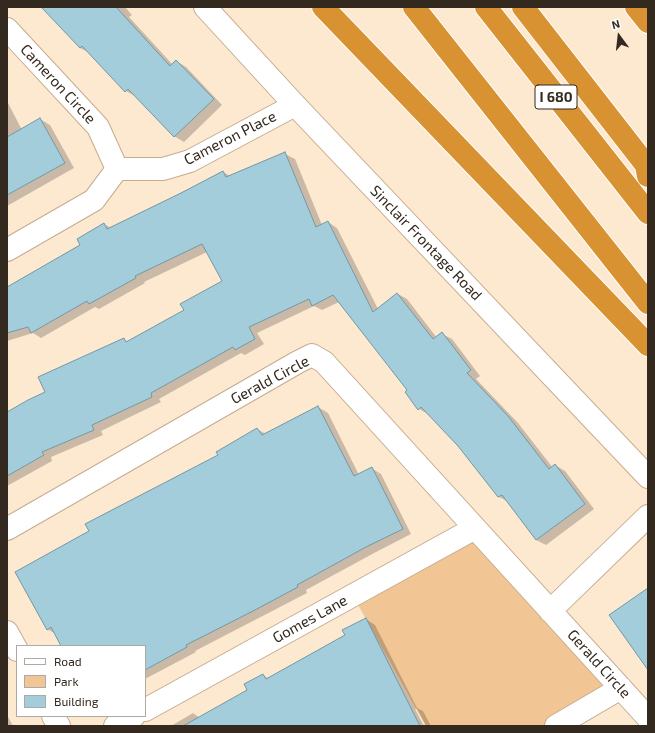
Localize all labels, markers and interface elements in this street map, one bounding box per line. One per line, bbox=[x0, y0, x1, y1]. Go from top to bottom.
north arrow bbox=[599, 16, 639, 56]
text: N bbox=[610, 17, 621, 31]
street label: Cameron Circle bbox=[17, 40, 99, 128]
road number: I 680 bbox=[535, 85, 577, 109]
street label: Cameron Place bbox=[181, 107, 279, 169]
street label: Sinclair Frontage Road bbox=[366, 182, 486, 304]
street label: Gerald Circle bbox=[228, 352, 312, 408]
street label: Gomes Lane bbox=[269, 591, 351, 647]
street label: Gerald Circle bbox=[564, 626, 634, 702]
legend bbox=[16, 645, 146, 717]
text: Road bbox=[54, 654, 82, 668]
text: Park bbox=[54, 674, 79, 688]
text: Building bbox=[54, 694, 98, 708]

